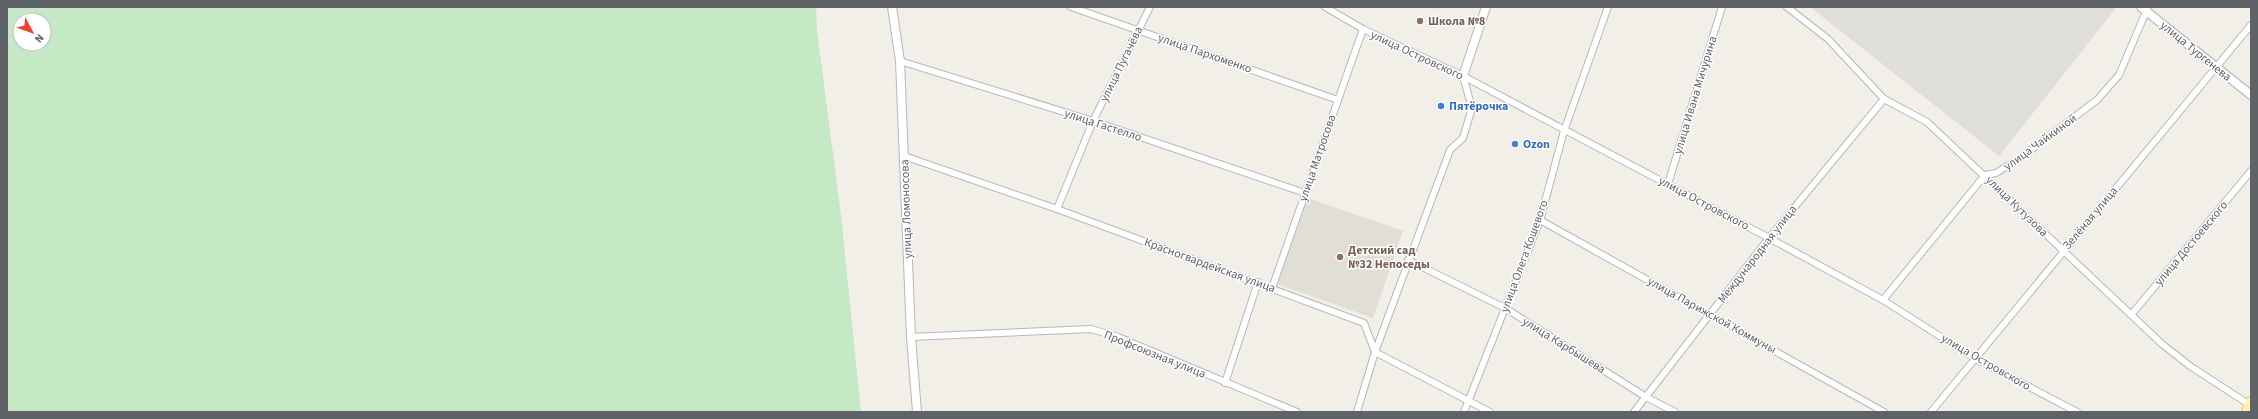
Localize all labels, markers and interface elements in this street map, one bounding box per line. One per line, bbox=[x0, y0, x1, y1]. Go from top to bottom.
north arrow bbox=[12, 12, 52, 52]
place label: Школа №8 bbox=[1428, 13, 1485, 30]
marker: Школа №8 bbox=[1415, 16, 1425, 26]
street label: улица Тургенева bbox=[2156, 17, 2235, 85]
street label: улица Пугачёва bbox=[1096, 24, 1147, 105]
street label: улица Островского bbox=[1368, 26, 1466, 84]
street label: улица Пархоменко bbox=[1156, 29, 1254, 78]
text: N bbox=[31, 31, 47, 46]
street label: улица Ивана Мичурина bbox=[1669, 34, 1722, 156]
place label: Пятёрочка bbox=[1449, 98, 1508, 115]
marker: Пятёрочка bbox=[1436, 101, 1446, 111]
street label: улица Гастелло bbox=[1062, 105, 1144, 146]
street label: улица Чайкиной bbox=[2000, 110, 2080, 175]
street label: улица Матросова bbox=[1295, 112, 1340, 204]
place label: Ozon bbox=[1523, 136, 1550, 153]
marker: Ozon bbox=[1510, 139, 1520, 149]
street label: улица Ломоносова bbox=[896, 159, 917, 259]
street label: улица Островского bbox=[1655, 172, 1752, 235]
street label: улица Кутузова bbox=[1982, 172, 2052, 241]
street label: Зелёная улица bbox=[2059, 183, 2122, 254]
street label: улица Олега Кошевого bbox=[1496, 197, 1553, 315]
street label: улица Достоевского bbox=[2151, 197, 2232, 289]
street label: Международная улица bbox=[1714, 202, 1801, 307]
street label: Красногвардейская улица bbox=[1142, 234, 1278, 297]
place label: Детский сад №32 Непоседы bbox=[1348, 242, 1430, 273]
marker: Детский сад №32 Непоседы bbox=[1335, 252, 1345, 262]
street label: улица Парижской Коммуны bbox=[1644, 273, 1779, 358]
street label: улица Карбышева bbox=[1519, 313, 1609, 378]
street label: Профсоюзная улица bbox=[1101, 326, 1208, 383]
street label: улица Островского bbox=[1938, 330, 2034, 395]

